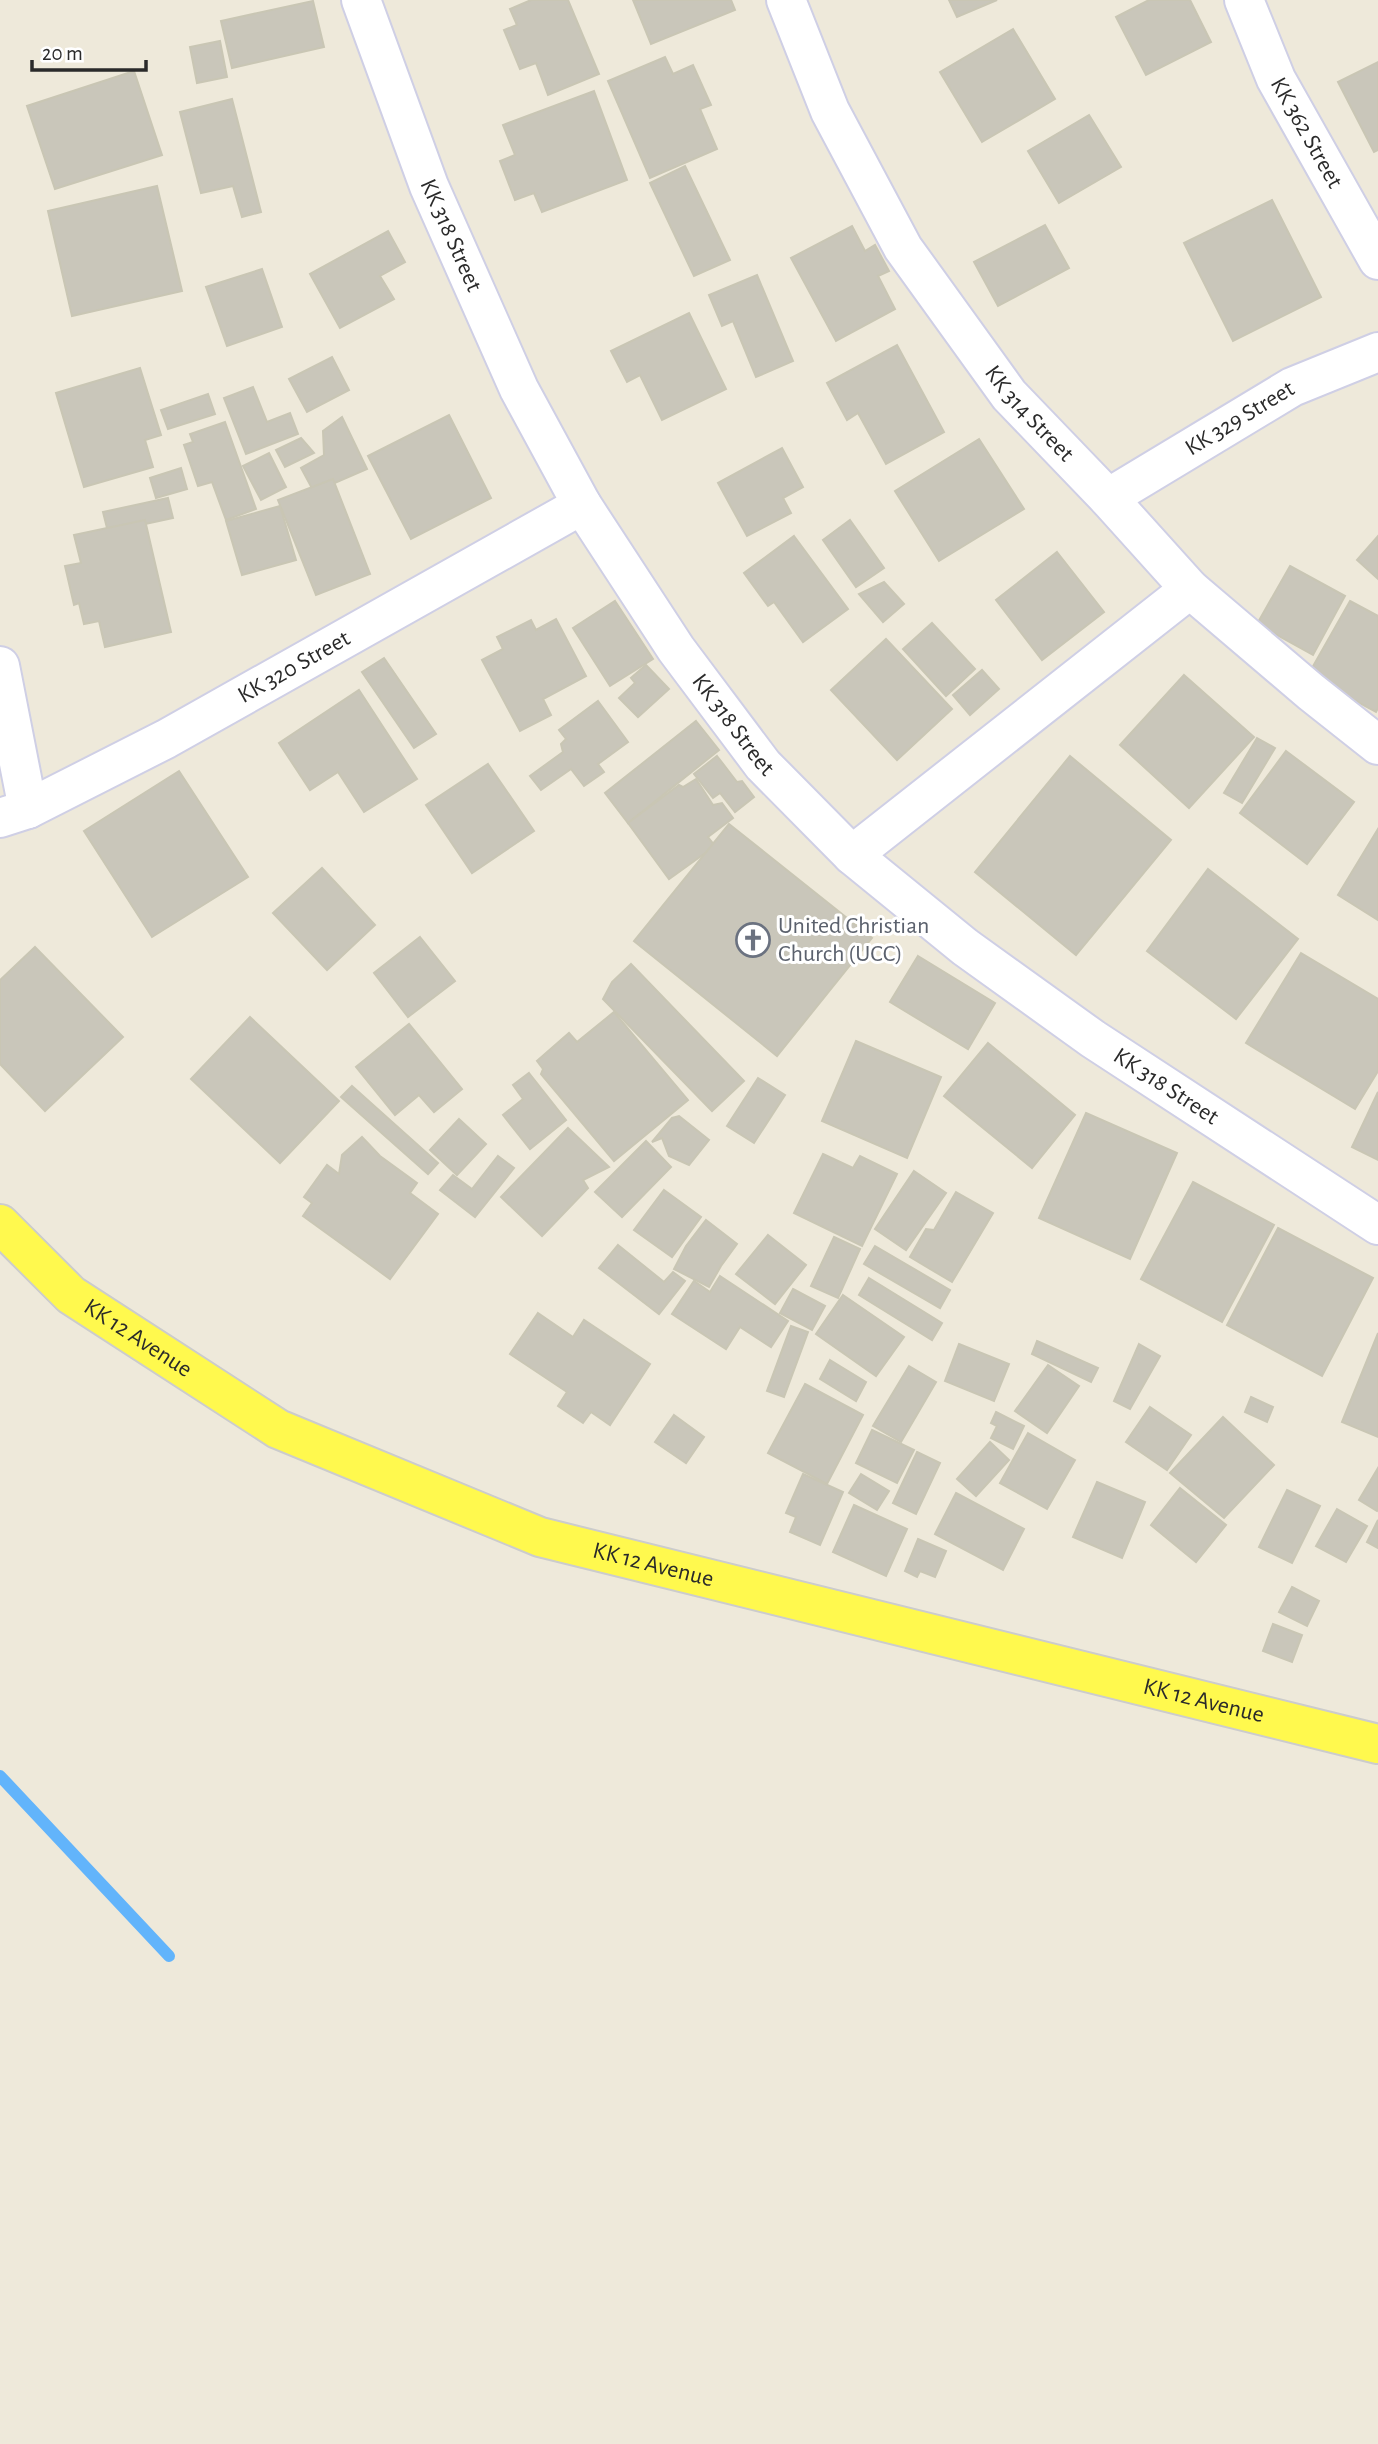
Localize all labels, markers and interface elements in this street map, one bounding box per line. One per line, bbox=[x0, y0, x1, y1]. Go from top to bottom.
scale bar bbox=[32, 28, 145, 72]
text: 20 m bbox=[42, 43, 83, 64]
street label: KK 362 Street bbox=[1266, 73, 1347, 193]
street label: KK 318 Street bbox=[416, 175, 486, 295]
street label: KK 314 Street bbox=[980, 361, 1078, 467]
street label: KK 329 Street bbox=[1181, 376, 1299, 460]
street label: KK 320 Street bbox=[234, 626, 354, 708]
street label: KK 318 Street bbox=[687, 670, 779, 781]
place label: United Christian Church (UCC) bbox=[778, 914, 929, 966]
church icon: United Christian Church (UCC) bbox=[734, 921, 772, 959]
street label: KK 318 Street bbox=[1109, 1044, 1223, 1130]
street label: KK 12 Avenue bbox=[79, 1295, 196, 1382]
street label: KK 12 Avenue bbox=[590, 1539, 716, 1591]
street label: KK 12 Avenue bbox=[1141, 1674, 1266, 1727]

